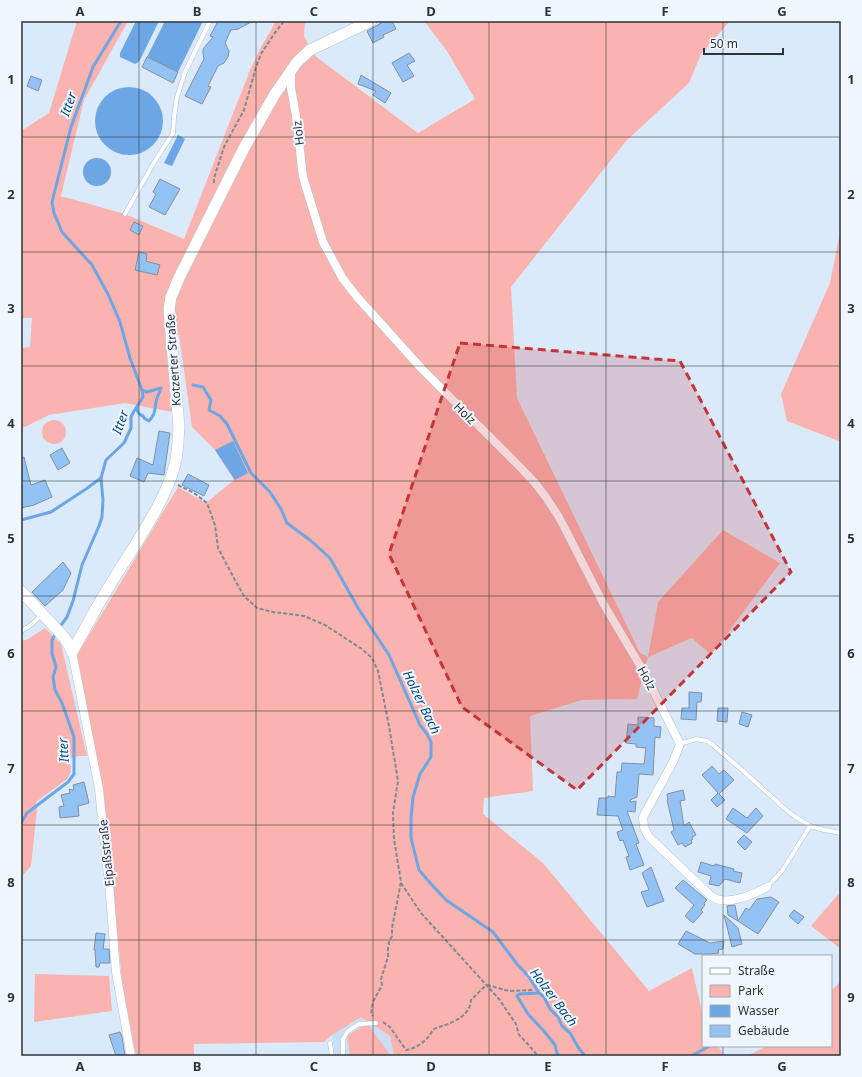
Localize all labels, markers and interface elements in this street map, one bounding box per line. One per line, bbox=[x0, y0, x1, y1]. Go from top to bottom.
text: A bbox=[76, 2, 85, 20]
text: B bbox=[193, 2, 201, 20]
text: C bbox=[310, 2, 318, 20]
text: D bbox=[426, 2, 436, 20]
text: E bbox=[544, 2, 552, 20]
text: F bbox=[661, 2, 669, 20]
text: G bbox=[777, 2, 787, 20]
scale bar bbox=[704, 30, 783, 56]
text: 50 m bbox=[710, 35, 738, 52]
text: 1 bbox=[7, 70, 15, 88]
text: 1 bbox=[847, 70, 855, 88]
water label: Itter bbox=[55, 89, 81, 120]
street label: Holz bbox=[288, 119, 308, 146]
text: 2 bbox=[7, 185, 15, 203]
text: 2 bbox=[847, 185, 855, 203]
text: 3 bbox=[7, 299, 15, 317]
text: 3 bbox=[847, 299, 855, 317]
street label: Kotzerter Straße bbox=[161, 313, 185, 407]
street label: Holz bbox=[450, 398, 480, 428]
water label: Itter bbox=[107, 407, 133, 438]
text: 4 bbox=[7, 414, 15, 432]
text: 4 bbox=[847, 414, 855, 432]
text: 5 bbox=[7, 529, 15, 547]
text: 5 bbox=[847, 529, 855, 547]
text: 6 bbox=[7, 644, 15, 662]
text: 6 bbox=[847, 644, 855, 662]
street label: Holz bbox=[634, 663, 661, 693]
water label: Holzer Bach bbox=[399, 667, 445, 737]
water label: Itter bbox=[53, 736, 73, 764]
text: 7 bbox=[7, 759, 15, 777]
text: 7 bbox=[847, 759, 855, 777]
street label: Eipaßstraße bbox=[94, 818, 118, 887]
text: 8 bbox=[7, 873, 15, 891]
text: 8 bbox=[847, 873, 855, 891]
legend bbox=[702, 955, 832, 1047]
text: Straße bbox=[738, 962, 775, 979]
water label: Holzer Bach bbox=[526, 964, 582, 1030]
text: Park bbox=[738, 982, 764, 999]
text: 9 bbox=[7, 988, 15, 1006]
text: 9 bbox=[847, 988, 855, 1006]
text: Wasser bbox=[738, 1002, 779, 1019]
text: Gebäude bbox=[738, 1022, 789, 1039]
text: A bbox=[76, 1057, 85, 1075]
text: B bbox=[193, 1057, 201, 1075]
text: C bbox=[310, 1057, 318, 1075]
text: D bbox=[426, 1057, 436, 1075]
text: E bbox=[544, 1057, 552, 1075]
text: F bbox=[661, 1057, 669, 1075]
text: G bbox=[777, 1057, 787, 1075]

